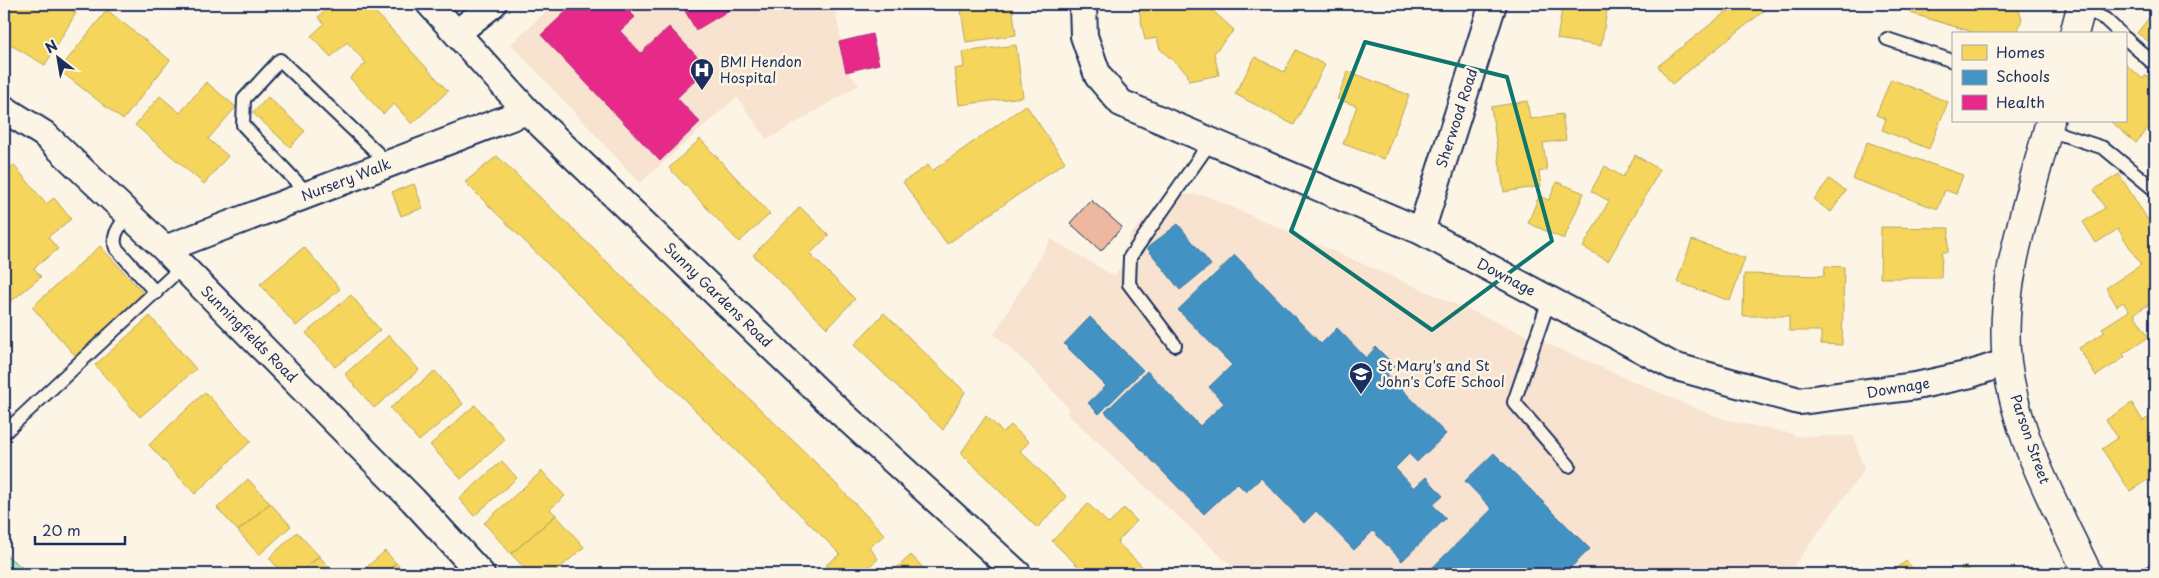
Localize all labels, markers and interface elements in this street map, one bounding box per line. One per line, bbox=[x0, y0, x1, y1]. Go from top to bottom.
north arrow bbox=[32, 32, 82, 82]
legend bbox=[1952, 32, 2126, 122]
text: N bbox=[41, 35, 61, 58]
text: Homes bbox=[1996, 40, 2045, 63]
place label: BMI Hendon Hospital bbox=[720, 51, 802, 88]
hospital icon: BMI Hendon Hospital bbox=[689, 57, 715, 91]
text: Schools bbox=[1996, 64, 2050, 87]
street label: Sherwood Road bbox=[1431, 65, 1482, 170]
text: Health bbox=[1996, 90, 2045, 113]
street label: Nursery Walk bbox=[298, 153, 394, 206]
street label: Sunny Gardens Road bbox=[659, 237, 777, 352]
street label: Downage bbox=[1473, 252, 1539, 301]
street label: Sunningfields Road bbox=[196, 281, 302, 387]
place label: St Mary's and St John's CofE School bbox=[1378, 355, 1505, 392]
school or university icon: St Mary's and St John's CofE School bbox=[1348, 361, 1374, 395]
street label: Downage bbox=[1865, 372, 1931, 403]
street label: Parson Street bbox=[2005, 391, 2056, 487]
scale bar bbox=[35, 513, 125, 545]
text: 20 m bbox=[42, 518, 81, 541]

